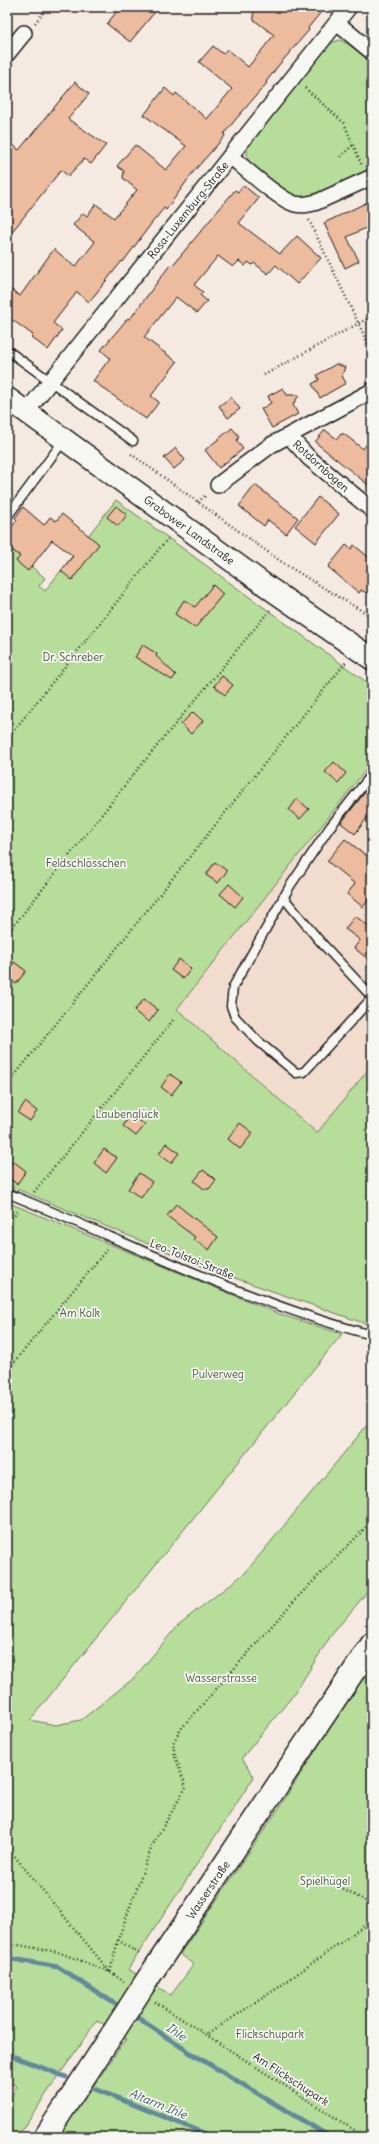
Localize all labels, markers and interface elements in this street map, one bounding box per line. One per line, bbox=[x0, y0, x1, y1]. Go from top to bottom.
street label: Rosa-Luxemburg-Straße bbox=[144, 158, 232, 262]
street label: Rotdornbogen bbox=[290, 437, 352, 495]
street label: Grabower Landstraße bbox=[141, 492, 237, 568]
park label: Dr. Schreber bbox=[42, 650, 104, 664]
park label: Feldschlösschen bbox=[46, 856, 126, 870]
park label: Laubenglück bbox=[95, 1107, 159, 1121]
street label: Leo-Tolstoi-Straße bbox=[148, 1236, 236, 1282]
park label: Am Kolk bbox=[60, 1306, 101, 1320]
park label: Pulverweg bbox=[192, 1367, 244, 1381]
park label: Wasserstrasse bbox=[185, 1671, 257, 1685]
street label: Wasserstraße bbox=[183, 1858, 233, 1922]
park label: Spielhügel bbox=[300, 1874, 350, 1888]
water label: Ihle bbox=[163, 2019, 191, 2045]
park label: Flickschupark bbox=[236, 2027, 305, 2041]
street label: Am Flickschupark bbox=[250, 2049, 332, 2109]
water label: Altarm Ihle bbox=[127, 2085, 191, 2122]

